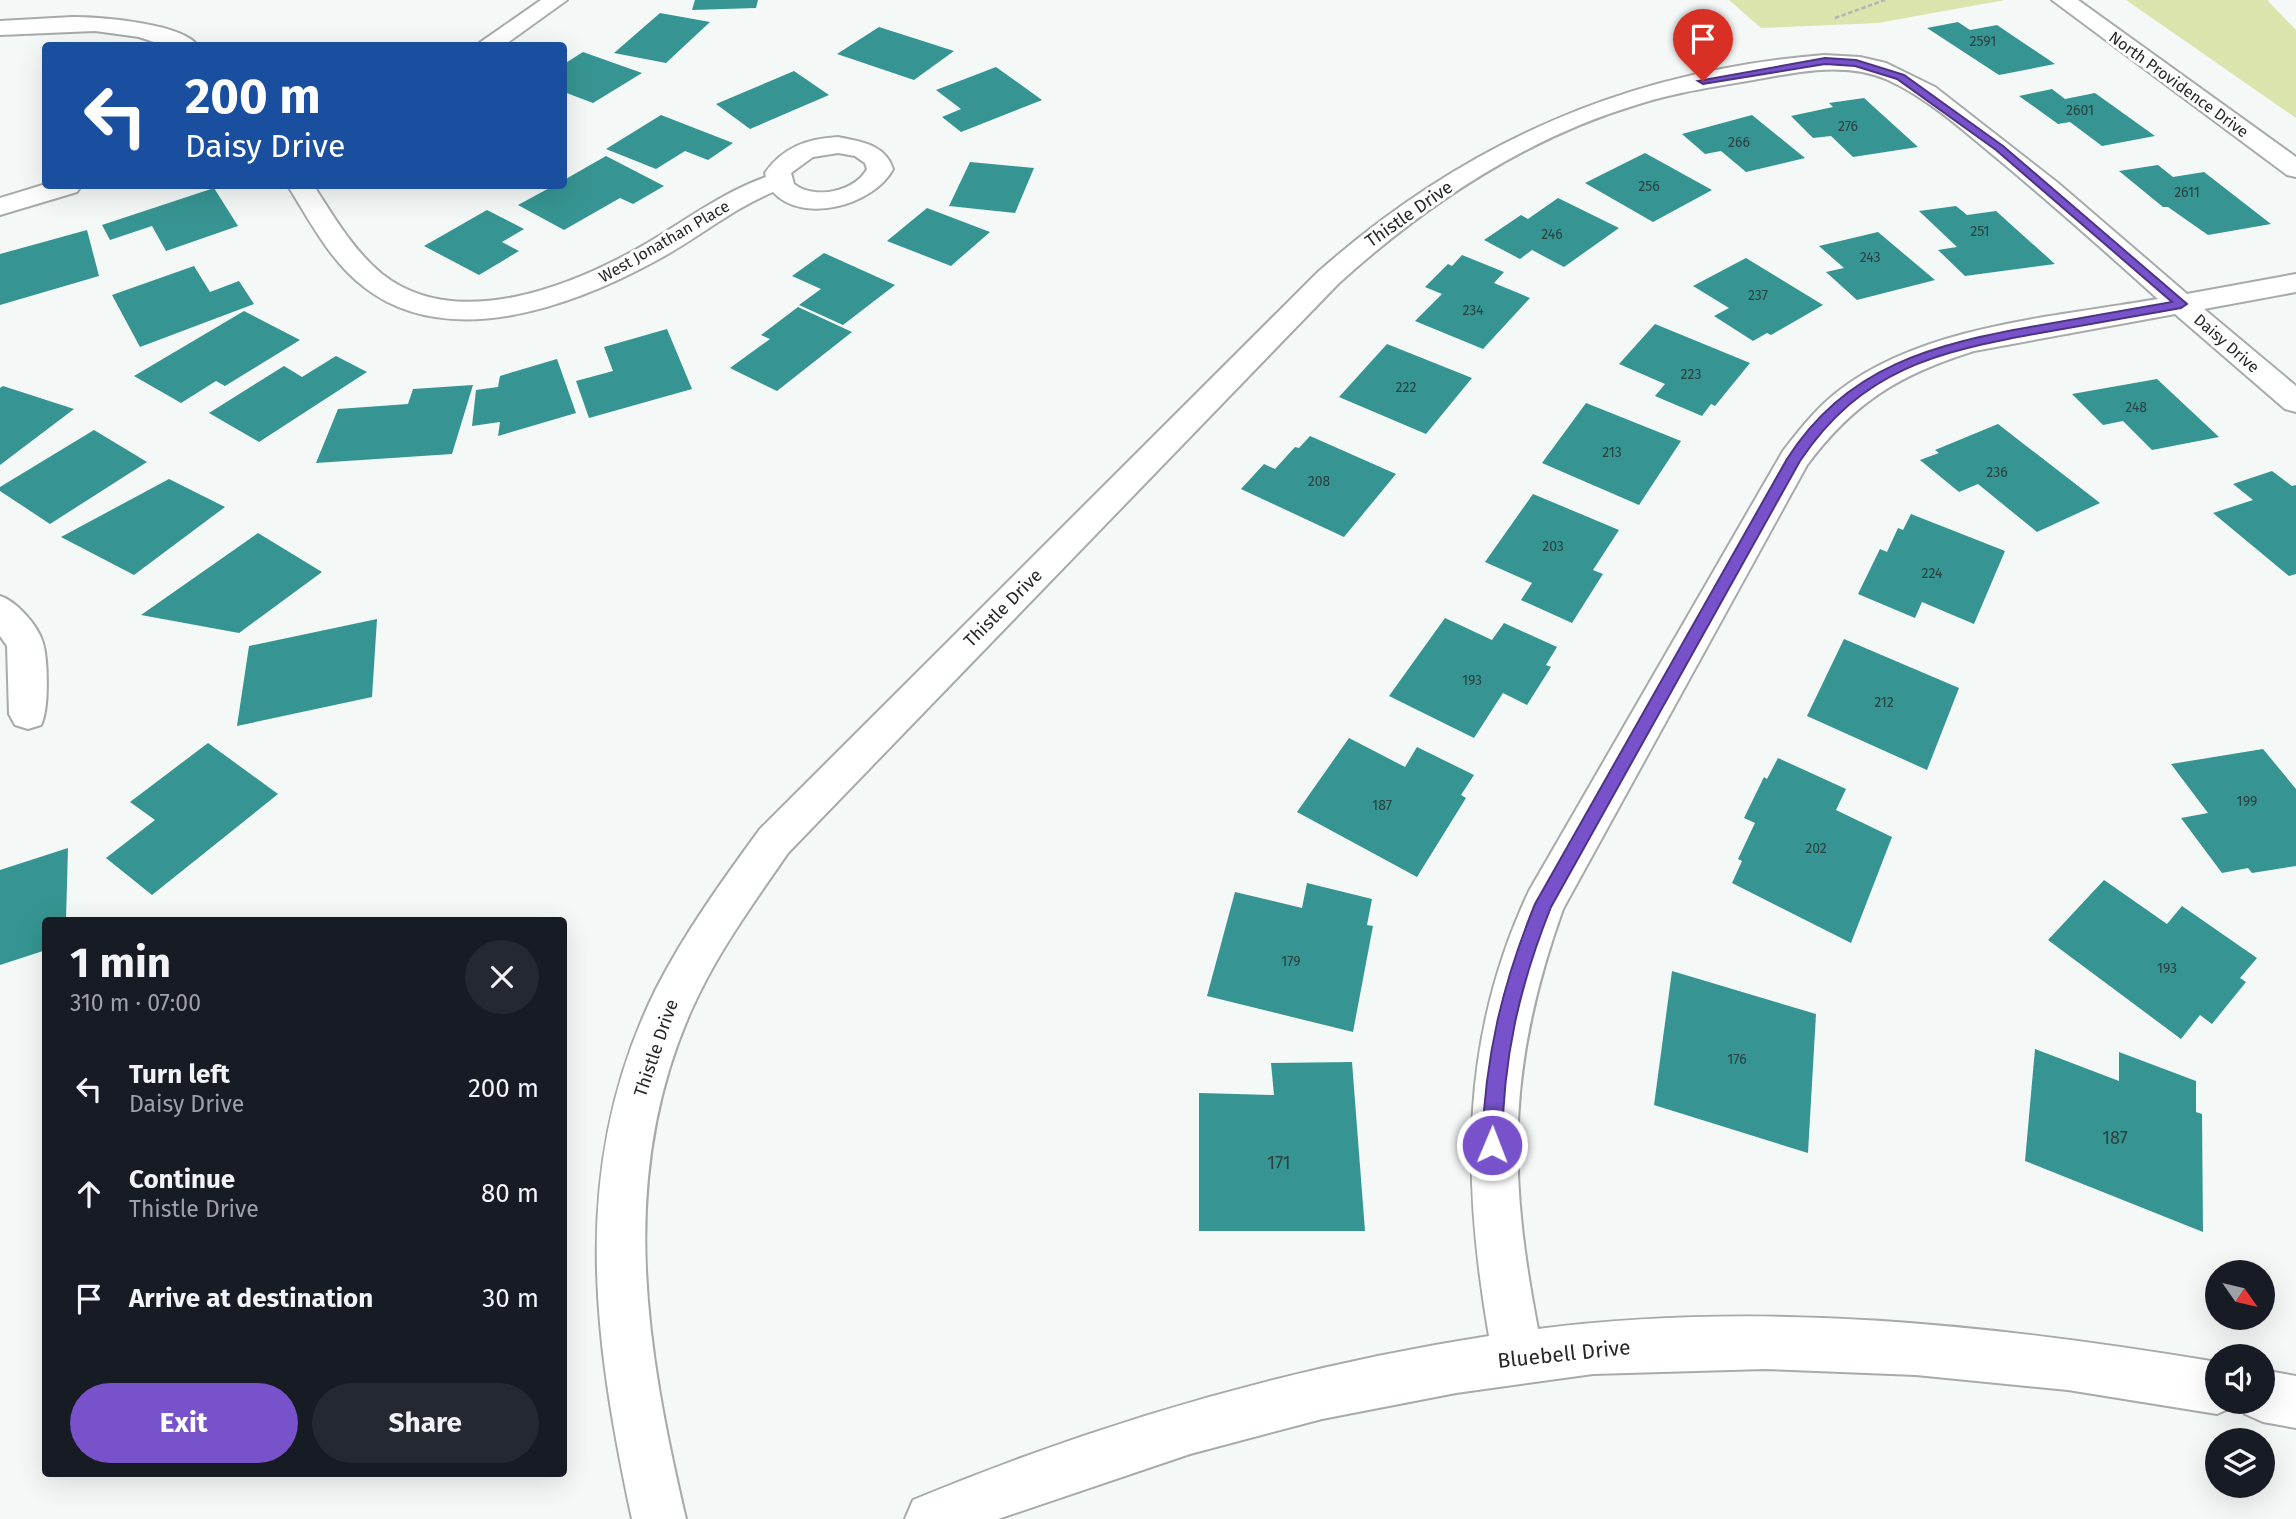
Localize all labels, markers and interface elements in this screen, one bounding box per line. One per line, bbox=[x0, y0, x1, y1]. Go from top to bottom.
pin bbox=[1673, 9, 1733, 81]
icon: arrive bbox=[1684, 20, 1722, 58]
street label: North Providence Drive bbox=[2105, 27, 2252, 141]
house number: 2591 bbox=[1970, 33, 1996, 50]
text: 200 m bbox=[185, 67, 321, 126]
icon: left bbox=[70, 70, 161, 161]
house number: 2601 bbox=[2066, 102, 2094, 119]
house number: 276 bbox=[1838, 118, 1858, 135]
text: Daisy Drive bbox=[185, 127, 345, 165]
house number: 266 bbox=[1728, 134, 1750, 151]
street label: Thistle Drive bbox=[1361, 176, 1457, 252]
house number: 256 bbox=[1638, 178, 1660, 195]
house number: 2611 bbox=[2174, 184, 2200, 201]
street label: West Jonathan Place bbox=[596, 196, 733, 287]
house number: 251 bbox=[1970, 223, 1990, 240]
house number: 246 bbox=[1541, 226, 1563, 243]
house number: 243 bbox=[1860, 249, 1880, 266]
house number: 237 bbox=[1748, 287, 1768, 304]
house number: 234 bbox=[1462, 302, 1484, 319]
street label: Daisy Drive bbox=[2190, 310, 2263, 377]
house number: 223 bbox=[1681, 366, 1701, 383]
house number: 222 bbox=[1396, 379, 1416, 396]
house number: 248 bbox=[2125, 399, 2147, 416]
house number: 213 bbox=[1602, 444, 1622, 461]
house number: 236 bbox=[1986, 464, 2008, 481]
house number: 208 bbox=[1308, 473, 1331, 490]
house number: 203 bbox=[1542, 538, 1564, 555]
street label: Thistle Drive bbox=[959, 564, 1047, 652]
house number: 224 bbox=[1922, 565, 1943, 582]
house number: 193 bbox=[1462, 672, 1482, 689]
house number: 212 bbox=[1874, 694, 1894, 711]
house number: 199 bbox=[2237, 793, 2257, 810]
house number: 187 bbox=[1372, 797, 1392, 814]
house number: 202 bbox=[1805, 840, 1827, 857]
text: 1 min bbox=[70, 938, 171, 988]
button: close bbox=[465, 940, 539, 1014]
house number: 179 bbox=[1281, 953, 1301, 970]
house number: 193 bbox=[2157, 960, 2177, 977]
text: 310 m · 07:00 bbox=[70, 989, 201, 1017]
street label: Thistle Drive bbox=[629, 996, 683, 1100]
house number: 176 bbox=[1727, 1051, 1747, 1068]
text: Turn left bbox=[129, 1059, 230, 1090]
icon: left bbox=[70, 1070, 108, 1108]
text: 200 m bbox=[468, 1073, 539, 1104]
text: Daisy Drive bbox=[129, 1090, 244, 1118]
position arrow bbox=[1455, 1108, 1529, 1182]
house number: 187 bbox=[2102, 1127, 2128, 1149]
house number: 171 bbox=[1267, 1152, 1291, 1174]
text: Continue bbox=[129, 1164, 235, 1195]
icon: ahead bbox=[70, 1175, 108, 1213]
text: 80 m bbox=[481, 1178, 539, 1209]
text: Thistle Drive bbox=[129, 1195, 259, 1223]
north arrow bbox=[2205, 1260, 2275, 1330]
map controls bbox=[2205, 1260, 2275, 1498]
icon: arrive bbox=[70, 1280, 108, 1318]
text: Arrive at destination bbox=[129, 1283, 373, 1314]
text: 30 m bbox=[482, 1283, 539, 1314]
street label: Bluebell Drive bbox=[1496, 1334, 1632, 1374]
button: sound bbox=[2205, 1344, 2275, 1414]
button: Exit bbox=[70, 1383, 298, 1463]
button: Share bbox=[312, 1383, 539, 1463]
button: layers bbox=[2205, 1428, 2275, 1498]

